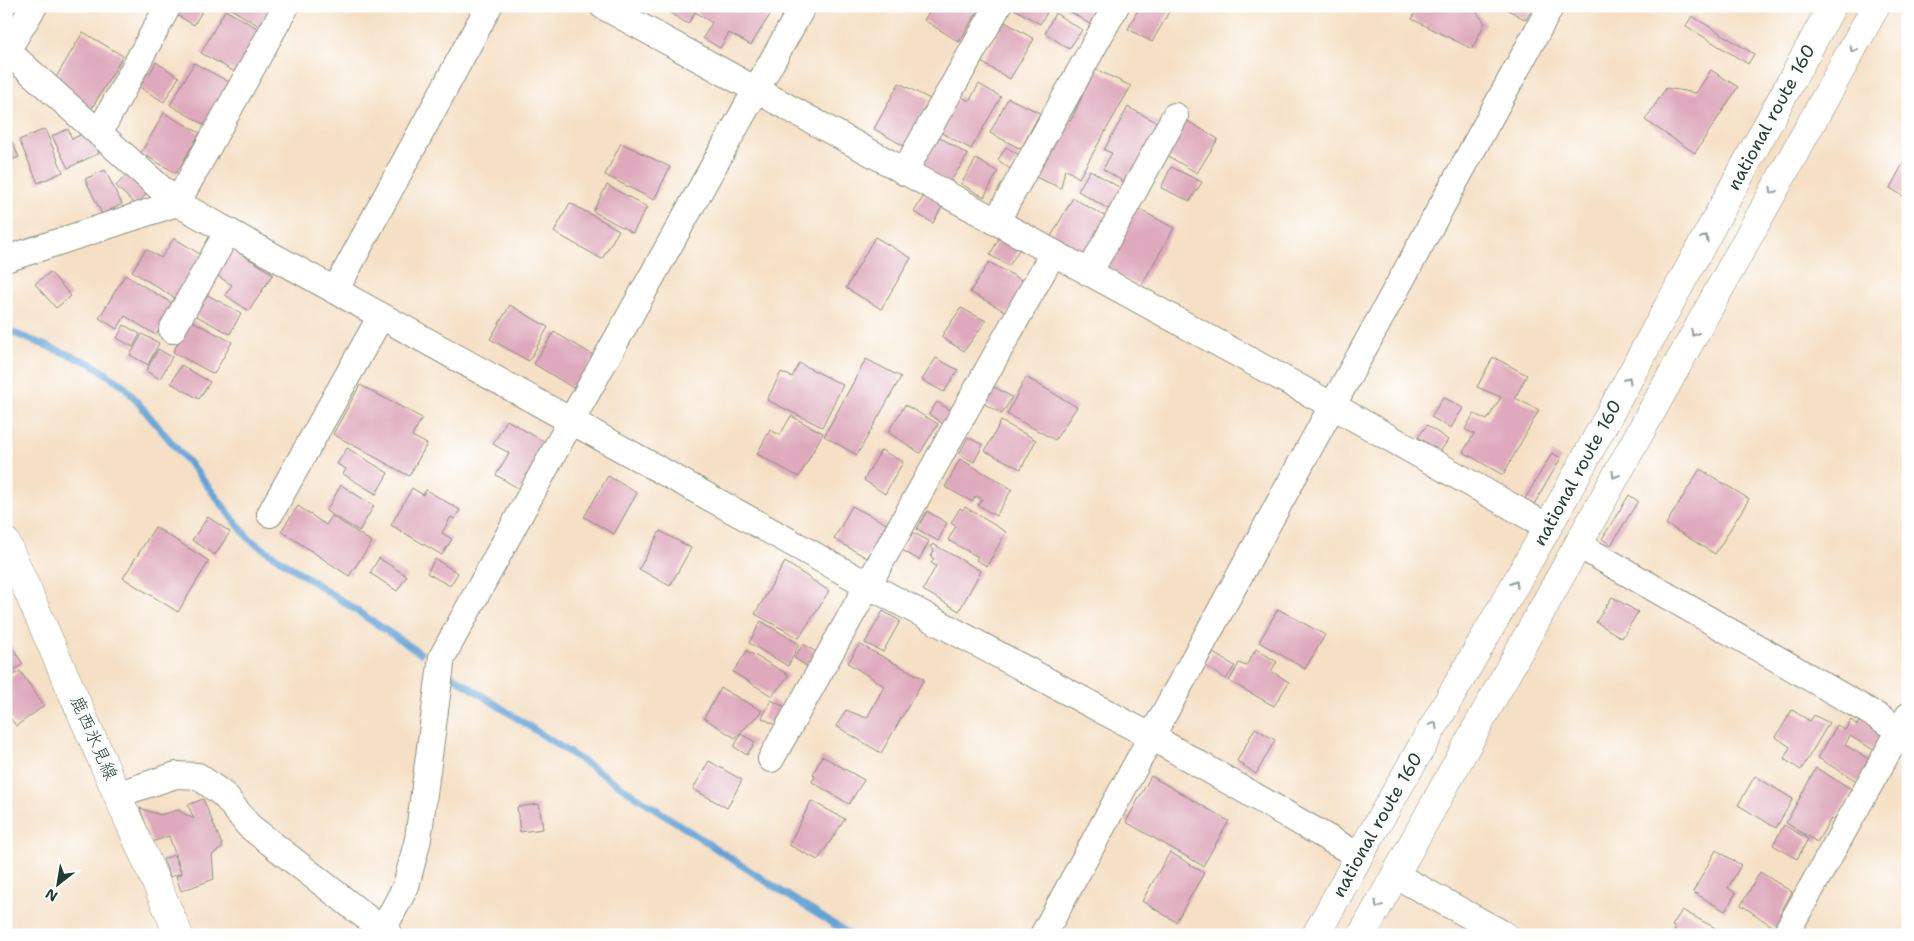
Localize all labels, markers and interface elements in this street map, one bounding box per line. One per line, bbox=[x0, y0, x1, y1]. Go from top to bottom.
street label: national route 160 bbox=[1722, 40, 1821, 195]
one-way arrow bbox=[1849, 43, 1859, 52]
one-way arrow bbox=[1770, 185, 1780, 194]
one-way arrow bbox=[1699, 234, 1709, 243]
one-way arrow bbox=[1691, 327, 1701, 336]
one-way arrow bbox=[1621, 377, 1631, 386]
street label: national route 160 bbox=[1528, 396, 1627, 550]
one-way arrow bbox=[1612, 469, 1622, 478]
one-way arrow bbox=[1509, 580, 1519, 589]
street label: 鹿西氷見線 bbox=[65, 692, 123, 784]
one-way arrow bbox=[1428, 721, 1438, 730]
street label: national route 160 bbox=[1327, 748, 1428, 902]
north arrow bbox=[32, 858, 82, 908]
text: N bbox=[42, 885, 61, 906]
one-way arrow bbox=[1375, 899, 1385, 908]

